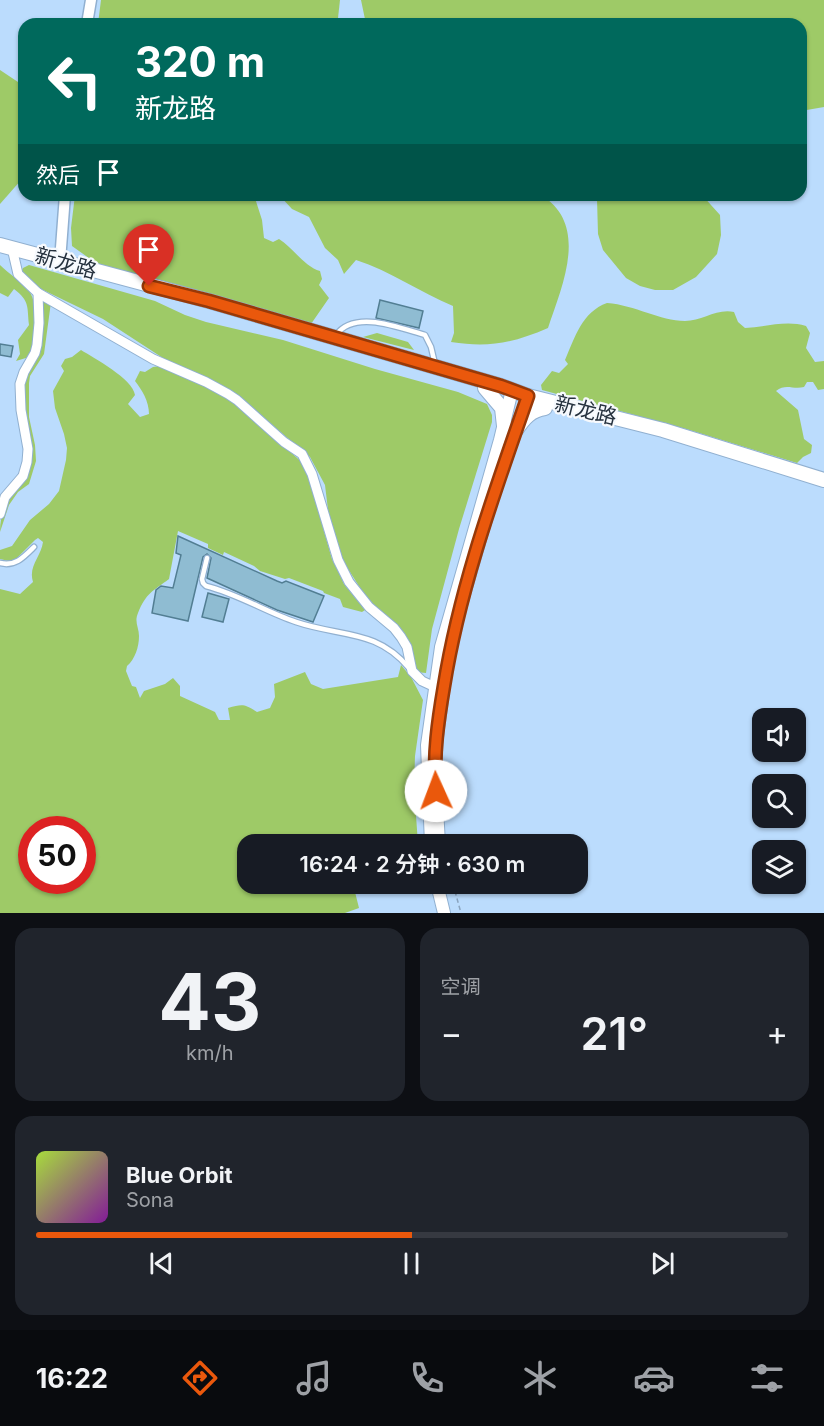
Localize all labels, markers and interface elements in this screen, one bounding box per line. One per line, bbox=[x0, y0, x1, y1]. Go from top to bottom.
text: 320 m bbox=[135, 36, 265, 87]
icon: left bbox=[36, 42, 114, 120]
text: 新龙路 bbox=[135, 92, 216, 125]
icon: arrive bbox=[92, 156, 125, 189]
text: 然后 bbox=[36, 162, 80, 188]
pin bbox=[123, 224, 174, 286]
icon: arrive bbox=[132, 233, 165, 266]
street label: 新龙路 bbox=[32, 242, 100, 284]
street label: 新龙路 bbox=[552, 390, 620, 430]
map controls bbox=[752, 708, 806, 894]
button: sound bbox=[752, 708, 806, 762]
position arrow bbox=[404, 759, 468, 823]
button: search bbox=[752, 774, 806, 828]
speed limit sign: 50 bbox=[18, 816, 96, 894]
button: layers bbox=[752, 840, 806, 894]
text: 16:24 · 2 分钟 · 630 m bbox=[300, 851, 525, 877]
text: 43 bbox=[158, 954, 261, 1049]
text: 空调 bbox=[441, 975, 481, 999]
text: 21° bbox=[580, 1006, 648, 1061]
text: − bbox=[441, 1013, 462, 1053]
text: + bbox=[766, 1013, 788, 1053]
text: km/h bbox=[186, 1041, 234, 1065]
text: Blue Orbit bbox=[126, 1162, 233, 1188]
text: Sona bbox=[126, 1188, 174, 1212]
icon: previous bbox=[145, 1247, 178, 1280]
icon: pause bbox=[395, 1247, 428, 1280]
icon: next bbox=[646, 1247, 679, 1280]
icon: directions bbox=[179, 1357, 221, 1399]
icon: music bbox=[293, 1357, 335, 1399]
icon: phone bbox=[406, 1357, 448, 1399]
icon: climate bbox=[519, 1357, 561, 1399]
icon: car bbox=[633, 1357, 675, 1399]
icon: filters bbox=[746, 1357, 788, 1399]
text: 16:22 bbox=[36, 1362, 108, 1395]

